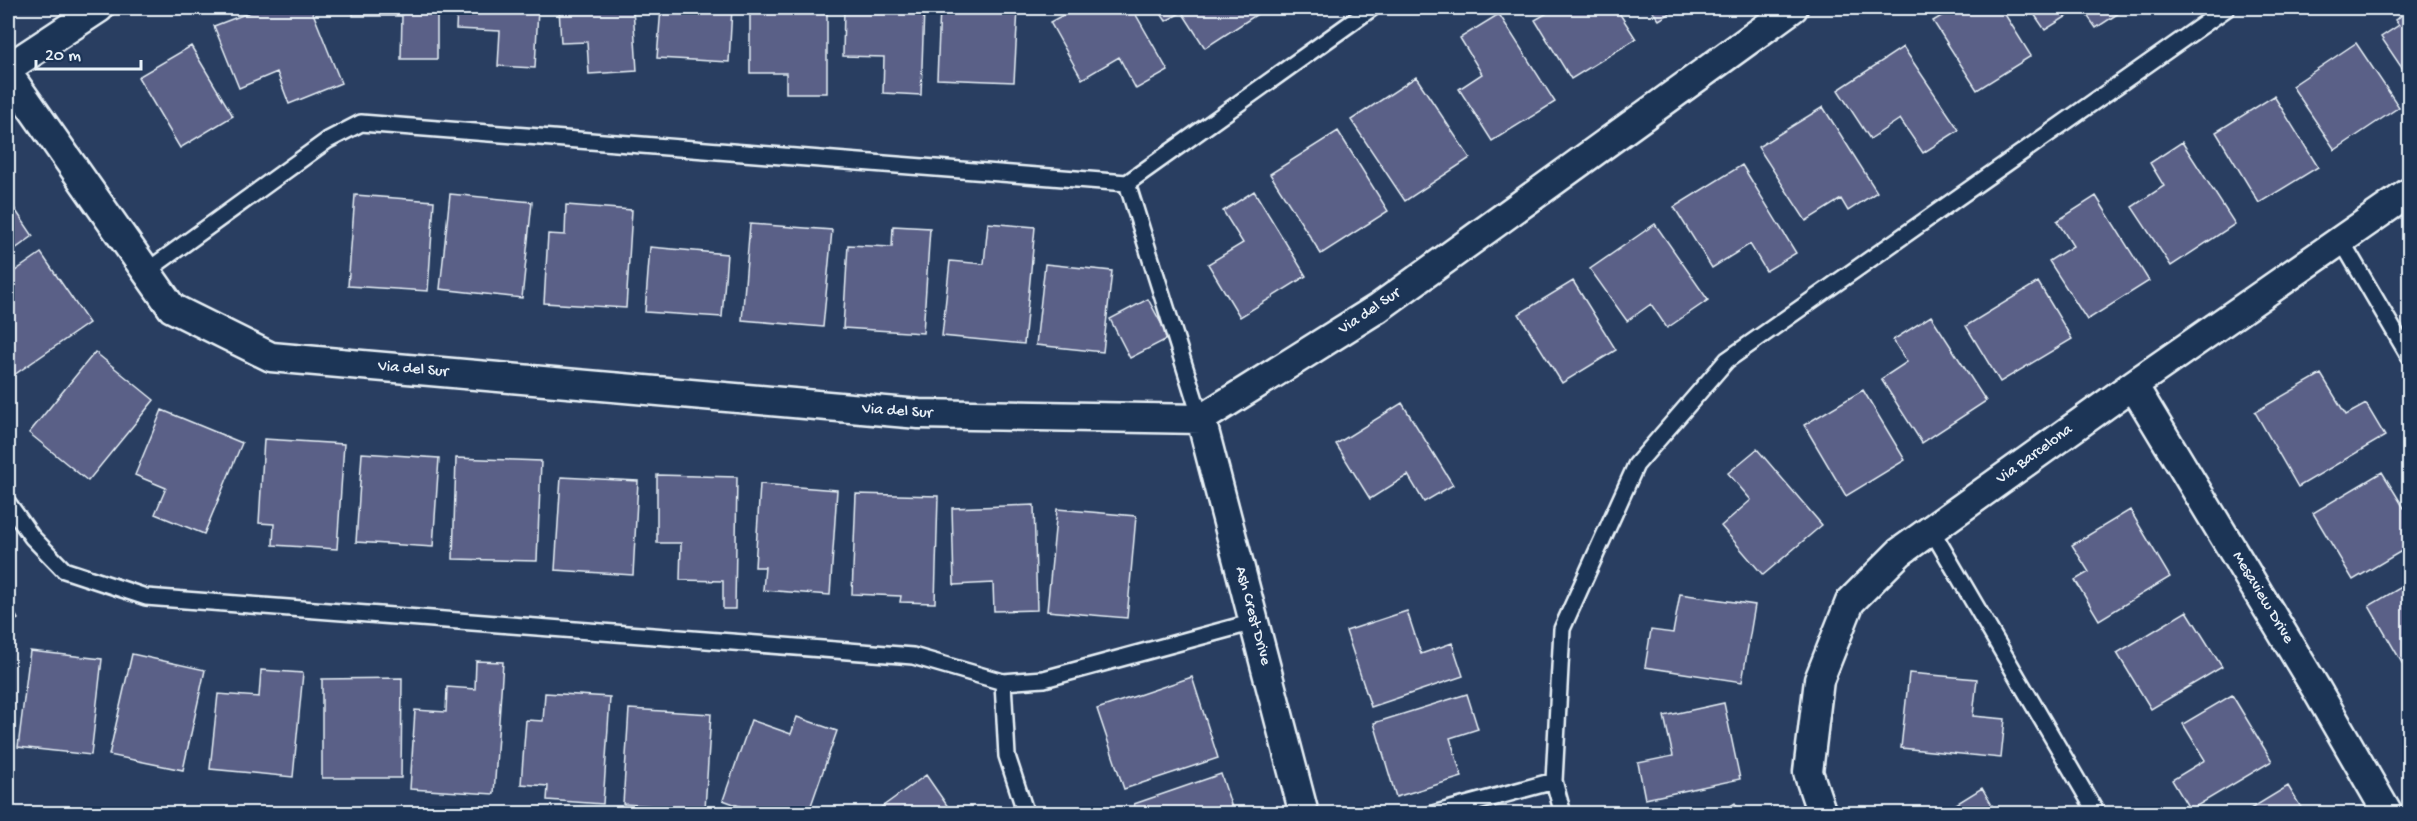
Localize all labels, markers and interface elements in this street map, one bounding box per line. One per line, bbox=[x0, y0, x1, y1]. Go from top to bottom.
scale bar bbox=[36, 33, 141, 71]
text: 20 m bbox=[45, 46, 81, 67]
street label: Via del Sur bbox=[1335, 284, 1406, 340]
street label: Via del Sur bbox=[376, 357, 450, 383]
street label: Via del Sur bbox=[860, 400, 934, 424]
street label: Via Barcelona bbox=[1992, 420, 2078, 490]
street label: Mesaview Drive bbox=[2227, 549, 2297, 648]
street label: Ash Crest Drive bbox=[1230, 565, 1274, 668]

